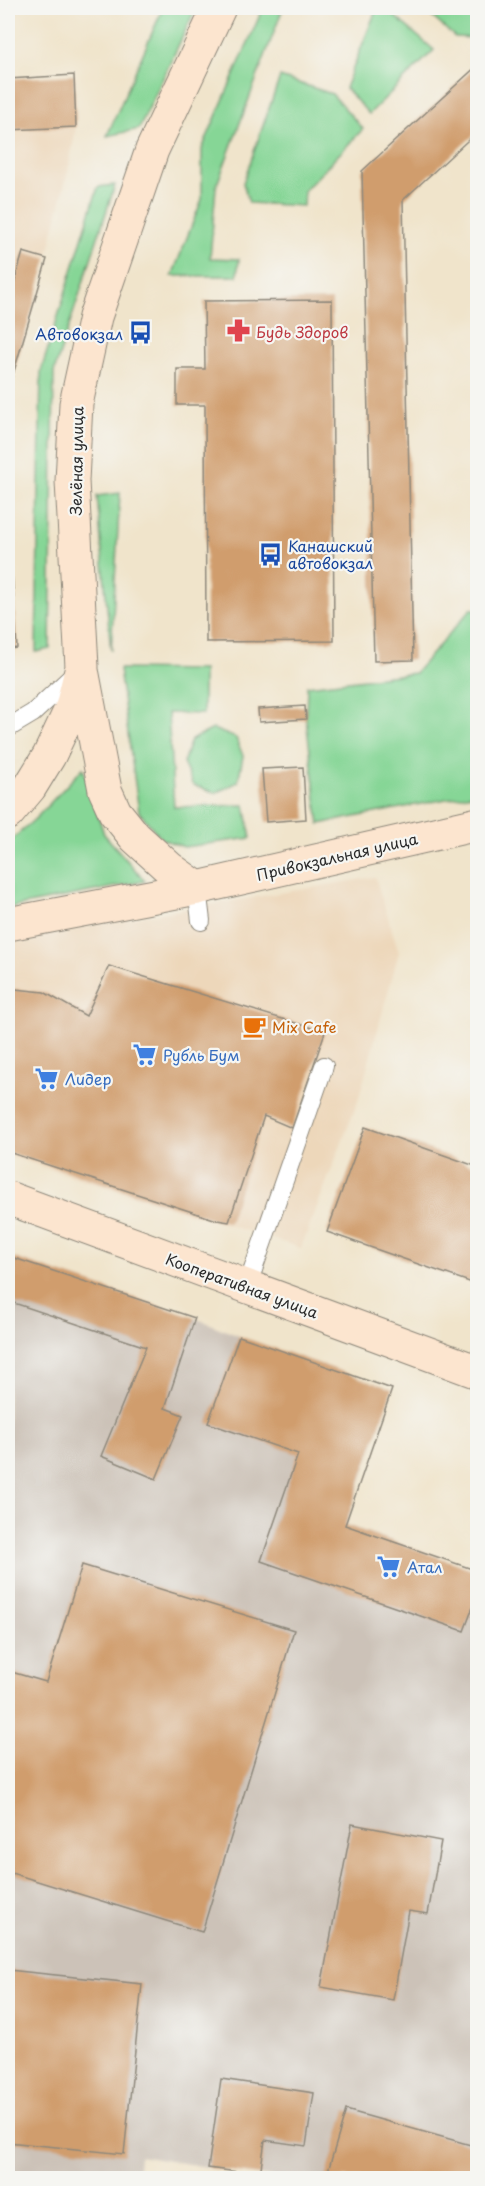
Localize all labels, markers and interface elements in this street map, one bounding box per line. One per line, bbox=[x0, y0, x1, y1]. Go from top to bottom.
pharmacy icon: Будь Здоров bbox=[225, 318, 251, 344]
bus stop icon: Автовокзал bbox=[128, 320, 154, 346]
place label: Будь Здоров bbox=[256, 320, 348, 343]
place label: Автовокзал bbox=[35, 322, 123, 345]
street label: Зелёная улица bbox=[64, 406, 88, 516]
place label: Канашский автовокзал bbox=[288, 534, 373, 574]
bus stop icon: Канашский автовокзал bbox=[257, 541, 283, 567]
street label: Привокзальная улица bbox=[254, 826, 420, 886]
cafe icon: Mix Cafe bbox=[241, 1013, 267, 1039]
place label: Mix Cafe bbox=[272, 1015, 336, 1038]
supermarket icon: Рубль Бум bbox=[132, 1041, 158, 1067]
place label: Рубль Бум bbox=[163, 1043, 240, 1066]
supermarket icon: Лидер bbox=[34, 1065, 60, 1091]
place label: Лидер bbox=[65, 1067, 112, 1090]
street label: Кооперативная улица bbox=[162, 1247, 322, 1324]
supermarket icon: Атал bbox=[376, 1553, 402, 1579]
place label: Атал bbox=[407, 1555, 442, 1578]

